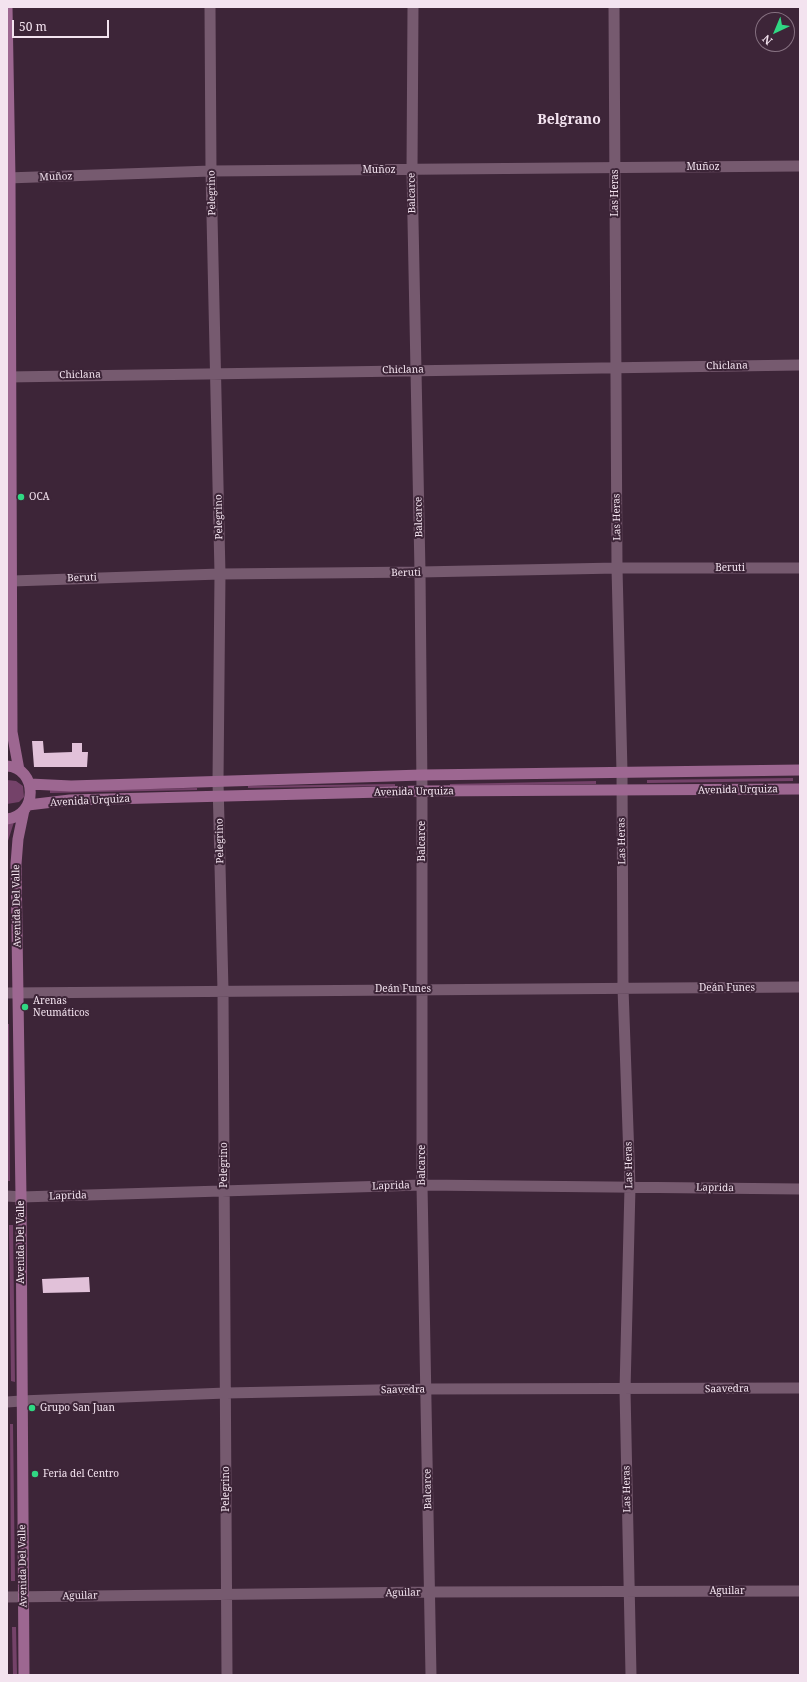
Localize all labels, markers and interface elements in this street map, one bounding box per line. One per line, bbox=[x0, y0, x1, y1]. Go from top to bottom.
scale bar bbox=[14, 12, 111, 38]
north arrow bbox=[755, 12, 795, 52]
text: 50 m bbox=[19, 18, 47, 35]
text: N bbox=[759, 32, 775, 49]
district label: Belgrano bbox=[537, 112, 601, 128]
street label: Muñoz bbox=[686, 161, 720, 173]
street label: Muñoz bbox=[362, 164, 396, 176]
street label: Muñoz bbox=[39, 170, 73, 184]
street label: Pelegrino bbox=[206, 170, 218, 216]
street label: Las Heras bbox=[609, 170, 621, 216]
street label: Balcarce bbox=[406, 172, 418, 214]
street label: Chiclana bbox=[706, 360, 748, 372]
street label: Chiclana bbox=[382, 364, 424, 376]
street label: Chiclana bbox=[59, 369, 101, 381]
place label: OCA bbox=[29, 491, 50, 503]
marker: OCA bbox=[16, 492, 26, 502]
street label: Las Heras bbox=[611, 493, 623, 541]
street label: Pelegrino bbox=[213, 494, 225, 540]
street label: Balcarce bbox=[413, 496, 425, 538]
street label: Beruti bbox=[715, 562, 745, 574]
street label: Beruti bbox=[391, 567, 421, 579]
street label: Beruti bbox=[67, 571, 97, 585]
street label: Avenida Urquiza bbox=[698, 783, 778, 797]
street label: Avenida Urquiza bbox=[374, 785, 454, 799]
street label: Avenida Urquiza bbox=[50, 793, 130, 809]
street label: Las Heras bbox=[616, 817, 628, 865]
street label: Pelegrino bbox=[214, 818, 226, 864]
street label: Balcarce bbox=[416, 821, 428, 861]
street label: Avenida Del Valle bbox=[10, 864, 24, 948]
street label: Deán Funes bbox=[699, 982, 755, 994]
street label: Deán Funes bbox=[375, 983, 431, 995]
place label: Arenas Neumáticos bbox=[33, 995, 89, 1018]
marker: Arenas Neumáticos bbox=[20, 1002, 30, 1012]
street label: Las Heras bbox=[623, 1141, 635, 1189]
street label: Pelegrino bbox=[218, 1142, 230, 1188]
street label: Balcarce bbox=[416, 1145, 428, 1185]
street label: Laprida bbox=[372, 1179, 410, 1193]
street label: Laprida bbox=[696, 1182, 734, 1194]
street label: Laprida bbox=[49, 1189, 87, 1203]
street label: Avenida Del Valle bbox=[15, 1200, 27, 1284]
street label: Saavedra bbox=[705, 1383, 749, 1395]
street label: Saavedra bbox=[381, 1384, 425, 1396]
place label: Grupo San Juan bbox=[40, 1402, 115, 1414]
marker: Grupo San Juan bbox=[27, 1403, 37, 1413]
street label: Las Heras bbox=[621, 1465, 633, 1513]
street label: Pelegrino bbox=[220, 1466, 232, 1512]
place label: Feria del Centro bbox=[43, 1468, 119, 1480]
street label: Balcarce bbox=[422, 1468, 434, 1510]
marker: Feria del Centro bbox=[30, 1469, 40, 1479]
street label: Avenida Del Valle bbox=[16, 1524, 30, 1608]
street label: Aguilar bbox=[709, 1585, 745, 1597]
street label: Aguilar bbox=[385, 1587, 421, 1599]
street label: Aguilar bbox=[62, 1590, 98, 1602]

